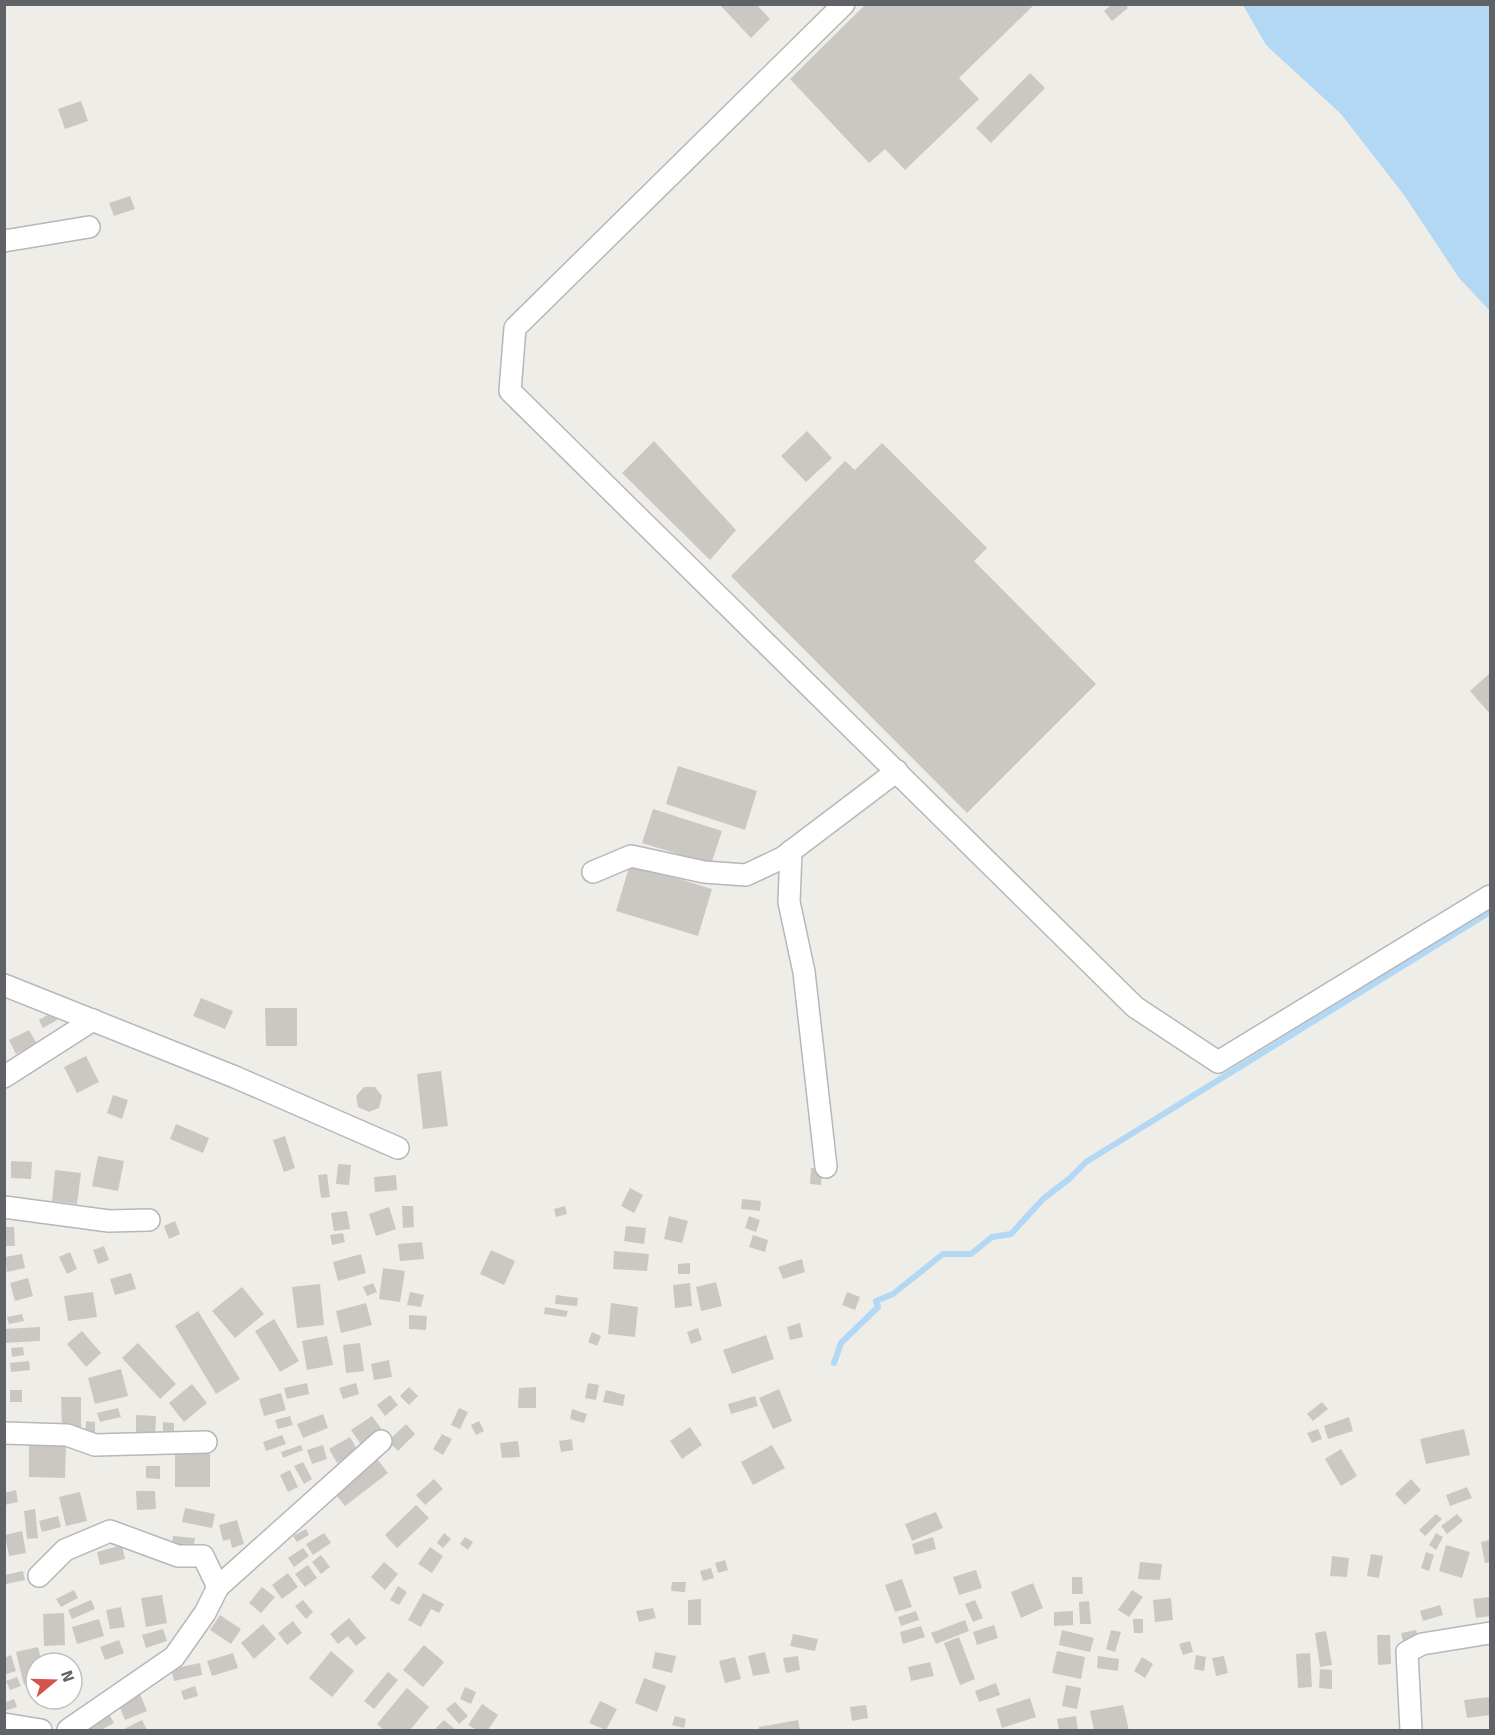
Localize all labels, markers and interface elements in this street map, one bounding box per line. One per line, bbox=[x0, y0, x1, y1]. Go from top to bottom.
north arrow bbox=[24, 1651, 84, 1711]
text: N bbox=[56, 1668, 79, 1685]

